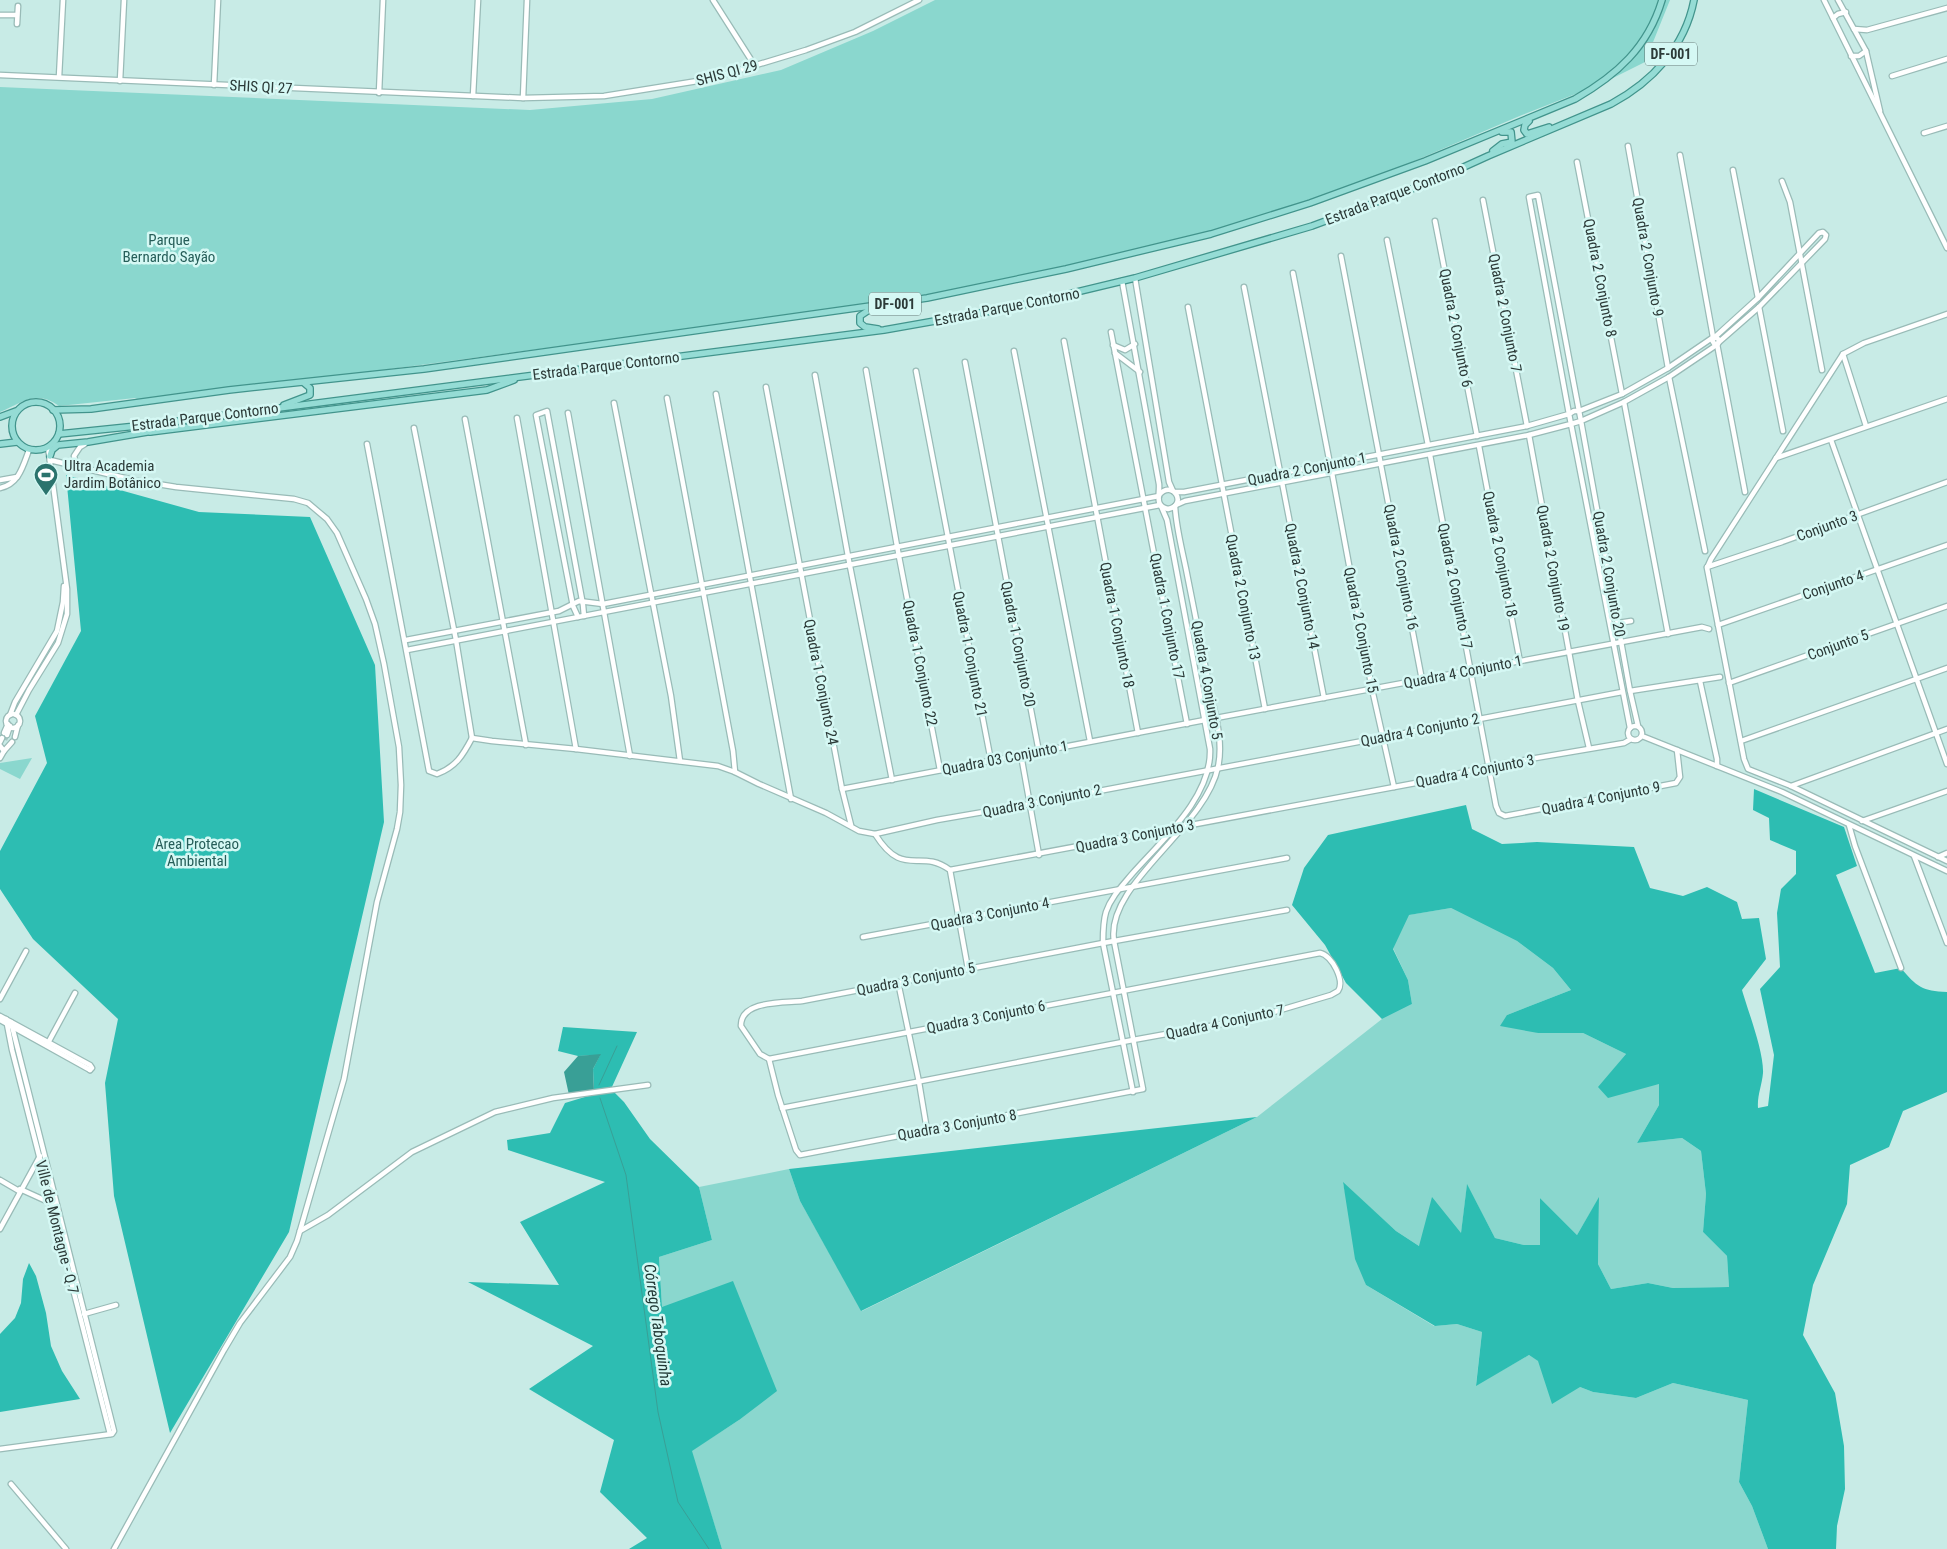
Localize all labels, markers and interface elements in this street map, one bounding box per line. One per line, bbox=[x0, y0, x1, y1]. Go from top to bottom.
road number: DF-001 bbox=[1645, 42, 1697, 66]
street label: SHIS QI 29 bbox=[694, 56, 760, 90]
street label: SHIS QI 27 bbox=[229, 76, 293, 98]
street label: Estrada Parque Contorno bbox=[1323, 159, 1467, 229]
street label: Quadra 2 Conjunto 9 bbox=[1629, 196, 1667, 318]
street label: Quadra 2 Conjunto 8 bbox=[1580, 217, 1620, 339]
park label: Parque Bernardo Sayão bbox=[123, 231, 215, 266]
street label: Quadra 2 Conjunto 7 bbox=[1485, 252, 1525, 374]
street label: Quadra 2 Conjunto 6 bbox=[1436, 267, 1476, 389]
street label: Estrada Parque Contorno bbox=[933, 284, 1081, 330]
road number: DF-001 bbox=[869, 292, 921, 316]
street label: Estrada Parque Contorno bbox=[532, 348, 680, 384]
street label: Estrada Parque Contorno bbox=[131, 399, 279, 435]
street label: Quadra 2 Conjunto 1 bbox=[1246, 449, 1368, 489]
place label: Ultra Academia Jardim Botânico bbox=[64, 457, 161, 492]
sports icon: Ultra Academia Jardim Botânico bbox=[33, 462, 59, 496]
street label: Quadra 2 Conjunto 18 bbox=[1479, 490, 1521, 618]
street label: Quadra 2 Conjunto 16 bbox=[1380, 503, 1422, 631]
street label: Quadra 2 Conjunto 19 bbox=[1533, 503, 1573, 633]
street label: Conjunto 3 bbox=[1794, 507, 1860, 545]
street label: Quadra 2 Conjunto 20 bbox=[1589, 509, 1629, 639]
street label: Quadra 2 Conjunto 14 bbox=[1281, 522, 1323, 650]
street label: Quadra 2 Conjunto 17 bbox=[1434, 522, 1476, 650]
street label: Quadra 2 Conjunto 13 bbox=[1222, 533, 1264, 661]
street label: Quadra 1 Conjunto 17 bbox=[1146, 552, 1188, 680]
street label: Quadra 1 Conjunto 18 bbox=[1096, 561, 1138, 689]
street label: Quadra 2 Conjunto 15 bbox=[1340, 566, 1382, 694]
street label: Conjunto 4 bbox=[1800, 566, 1866, 604]
street label: Quadra 1 Conjunto 20 bbox=[997, 580, 1039, 708]
street label: Quadra 1 Conjunto 21 bbox=[949, 590, 991, 718]
street label: Quadra 1 Conjunto 22 bbox=[899, 599, 941, 727]
street label: Quadra 1 Conjunto 24 bbox=[800, 618, 842, 746]
street label: Quadra 4 Conjunto 5 bbox=[1188, 619, 1226, 741]
street label: Conjunto 5 bbox=[1805, 626, 1871, 664]
street label: Quadra 4 Conjunto 1 bbox=[1402, 652, 1524, 692]
street label: Quadra 4 Conjunto 2 bbox=[1359, 710, 1481, 750]
street label: Quadra 03 Conjunto 1 bbox=[941, 737, 1069, 779]
street label: Quadra 4 Conjunto 3 bbox=[1414, 751, 1536, 791]
street label: Quadra 4 Conjunto 9 bbox=[1540, 778, 1662, 818]
street label: Quadra 3 Conjunto 2 bbox=[981, 781, 1103, 821]
street label: Quadra 3 Conjunto 3 bbox=[1074, 816, 1196, 856]
park label: Area Protecao Ambiental bbox=[155, 835, 239, 870]
street label: Quadra 3 Conjunto 4 bbox=[929, 894, 1051, 934]
street label: Quadra 3 Conjunto 5 bbox=[855, 959, 977, 999]
street label: Quadra 3 Conjunto 6 bbox=[925, 997, 1047, 1037]
street label: Quadra 4 Conjunto 7 bbox=[1164, 1001, 1286, 1043]
street label: Quadra 3 Conjunto 8 bbox=[896, 1106, 1018, 1144]
street label: Ville de Montagne - Q 7 bbox=[32, 1158, 82, 1296]
water label: Córrego Taboquinha bbox=[640, 1263, 676, 1387]

